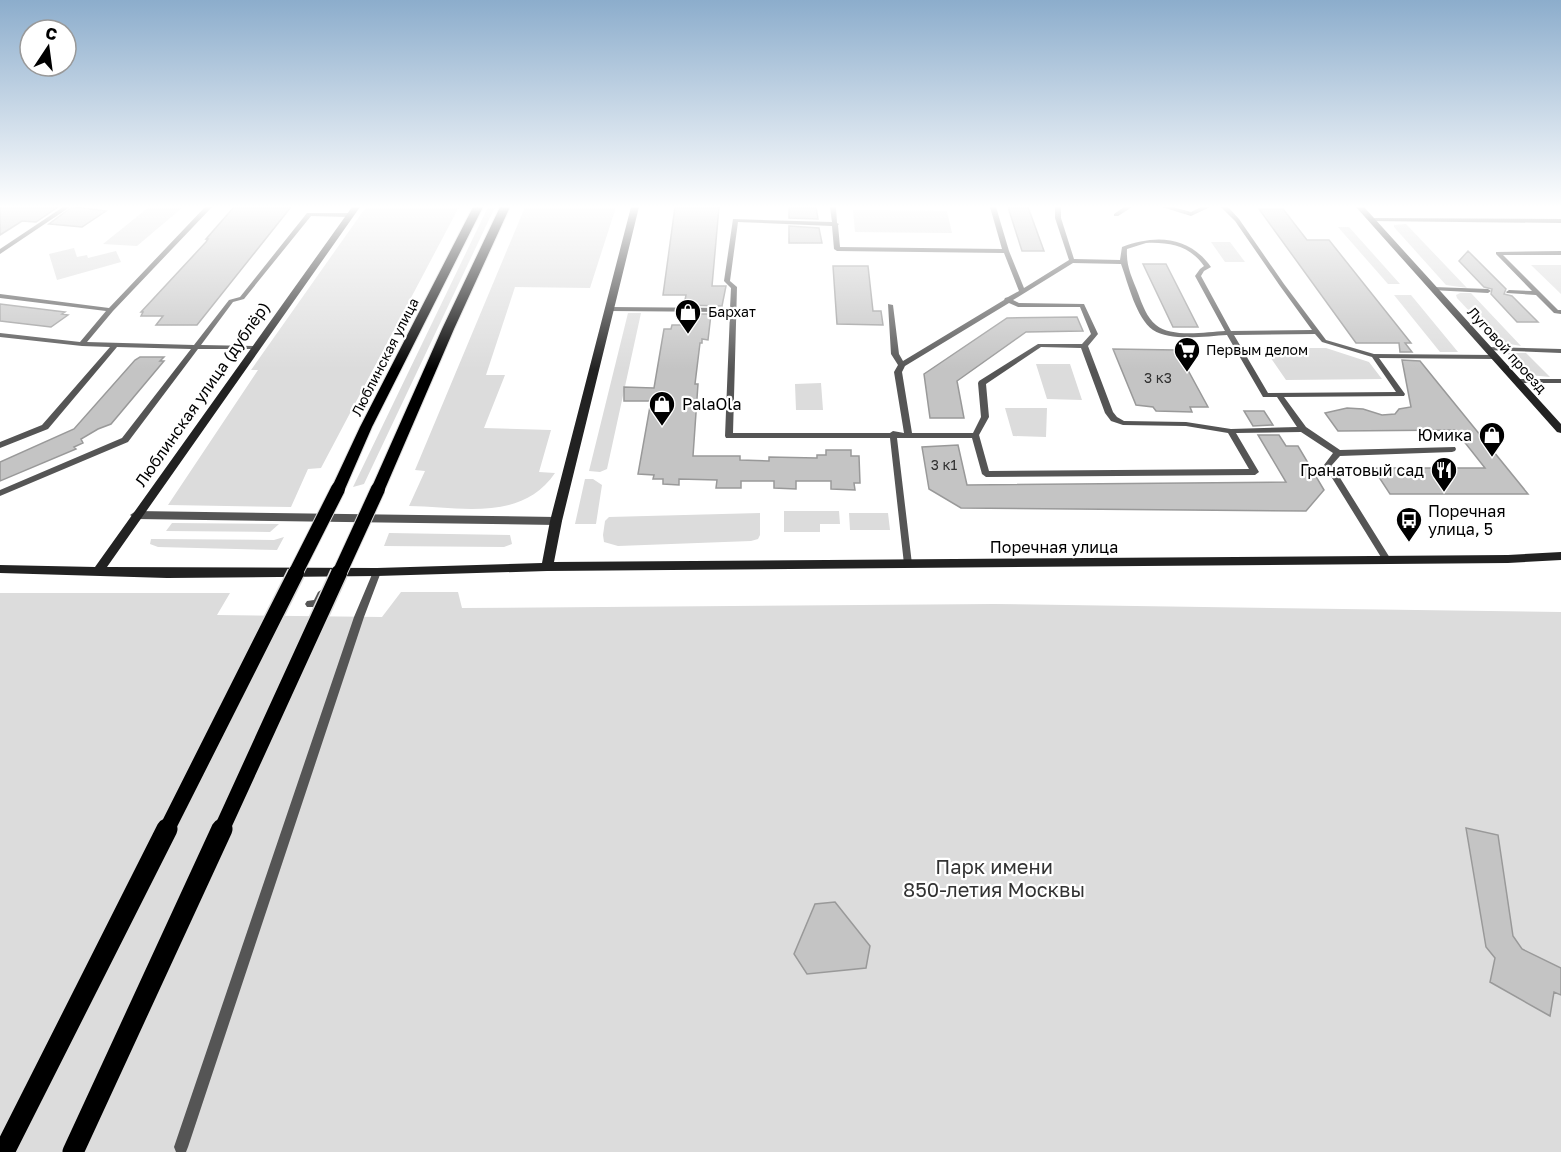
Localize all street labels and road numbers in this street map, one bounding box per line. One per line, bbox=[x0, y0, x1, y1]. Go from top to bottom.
street label: Люблинская улица bbox=[347, 295, 422, 419]
street label: Люблинская улица (дублёр) bbox=[130, 298, 274, 490]
street label: Луговой проезд bbox=[1464, 303, 1551, 397]
street label: Поречная улица bbox=[990, 537, 1118, 557]

